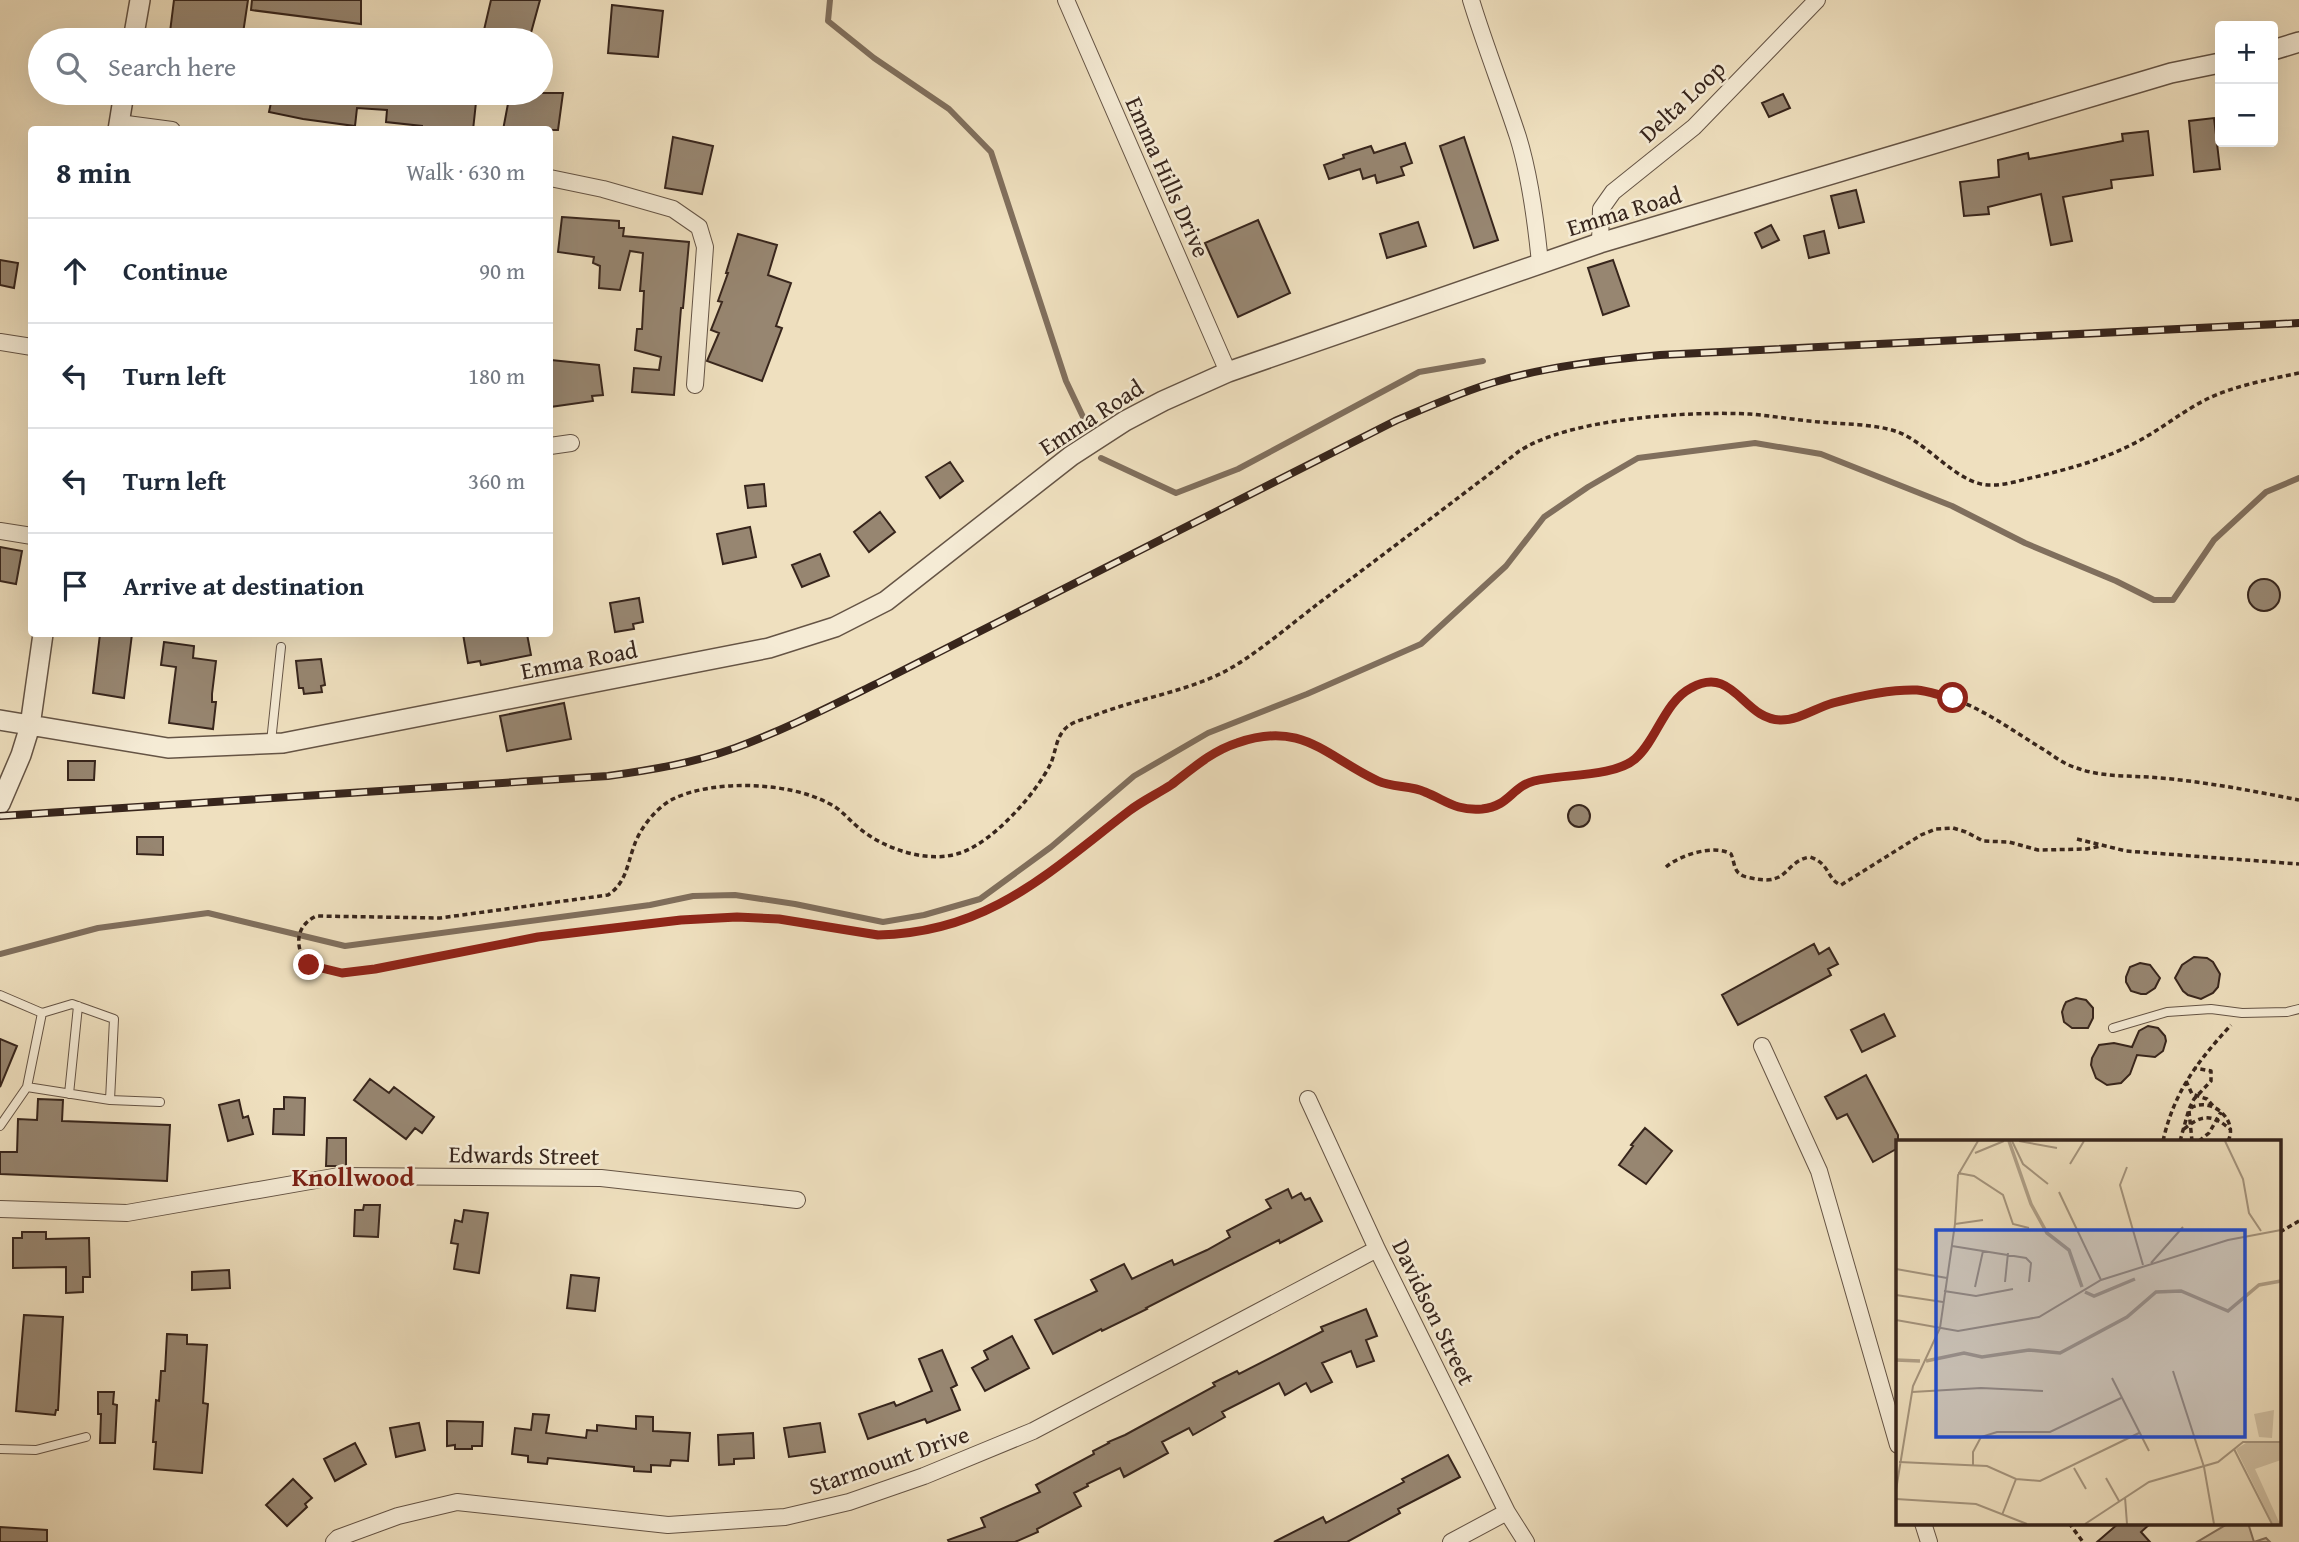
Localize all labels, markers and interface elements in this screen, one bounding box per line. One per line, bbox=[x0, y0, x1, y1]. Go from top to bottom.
map controls bbox=[2215, 21, 2278, 147]
button: + bbox=[2215, 21, 2278, 84]
search box bbox=[28, 28, 553, 105]
text: Search here bbox=[108, 47, 236, 86]
icon: search bbox=[52, 48, 90, 86]
street label: Delta Loop bbox=[1631, 52, 1733, 150]
button: − bbox=[2215, 84, 2278, 147]
street label: Emma Hills Drive bbox=[1117, 91, 1219, 263]
text: 8 min bbox=[56, 150, 131, 194]
text: Walk · 630 m bbox=[406, 155, 525, 188]
street label: Emma Road bbox=[1562, 177, 1686, 245]
text: Continue bbox=[123, 251, 228, 290]
icon: ahead bbox=[56, 252, 94, 290]
text: 90 m bbox=[479, 254, 525, 287]
text: Turn left bbox=[123, 356, 226, 395]
icon: left bbox=[56, 357, 94, 395]
text: 180 m bbox=[468, 359, 525, 392]
street label: Emma Road bbox=[1032, 370, 1150, 464]
text: Turn left bbox=[123, 461, 226, 500]
icon: left bbox=[56, 462, 94, 500]
text: 360 m bbox=[468, 464, 525, 497]
text: Arrive at destination bbox=[123, 566, 364, 605]
icon: arrive bbox=[56, 567, 94, 605]
street label: Emma Road bbox=[518, 632, 641, 688]
route start bbox=[1937, 682, 1968, 713]
route end bbox=[293, 949, 324, 980]
street label: Edwards Street bbox=[448, 1136, 600, 1174]
inset map bbox=[1896, 1140, 2282, 1524]
district label: Knollwood bbox=[292, 1157, 414, 1196]
street label: Davidson Street bbox=[1384, 1233, 1485, 1391]
street label: Starmount Drive bbox=[804, 1416, 974, 1504]

